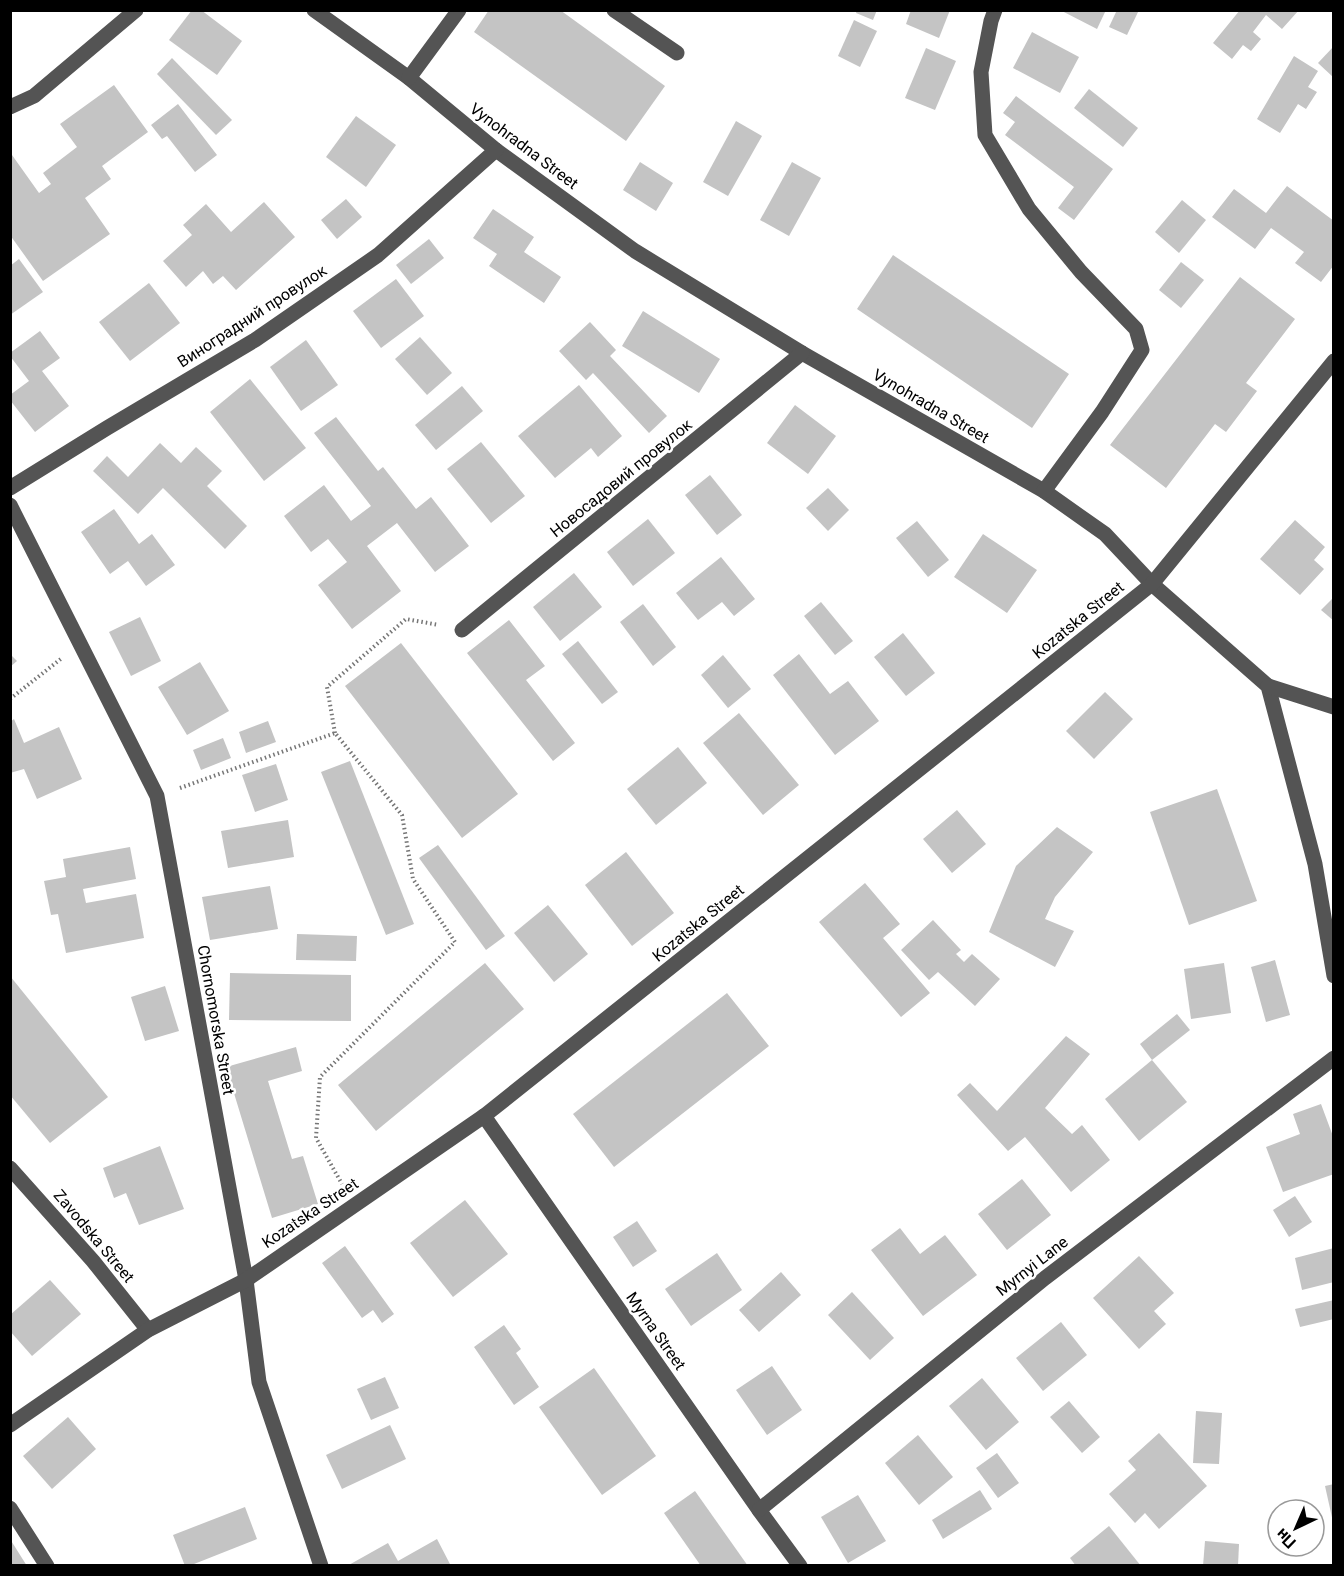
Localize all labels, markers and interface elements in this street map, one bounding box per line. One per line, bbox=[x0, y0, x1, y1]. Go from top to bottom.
street label: Vynohradna Street bbox=[466, 99, 582, 193]
street label: Виноградний провулок bbox=[174, 260, 330, 371]
street label: Vynohradna Street bbox=[870, 365, 992, 447]
street label: Новосадовий провулок bbox=[546, 415, 696, 541]
street label: Kozatska Street bbox=[1029, 577, 1127, 663]
street label: Kozatska Street bbox=[649, 880, 747, 966]
street label: Chornomorska Street bbox=[193, 944, 239, 1096]
street label: Kozatska Street bbox=[258, 1174, 362, 1252]
street label: Zavodska Street bbox=[50, 1186, 138, 1286]
street label: Myrnyi Lane bbox=[992, 1232, 1072, 1300]
street label: Myrna Street bbox=[622, 1288, 690, 1374]
north arrow bbox=[1266, 1498, 1326, 1558]
text: Пн bbox=[1272, 1525, 1300, 1552]

